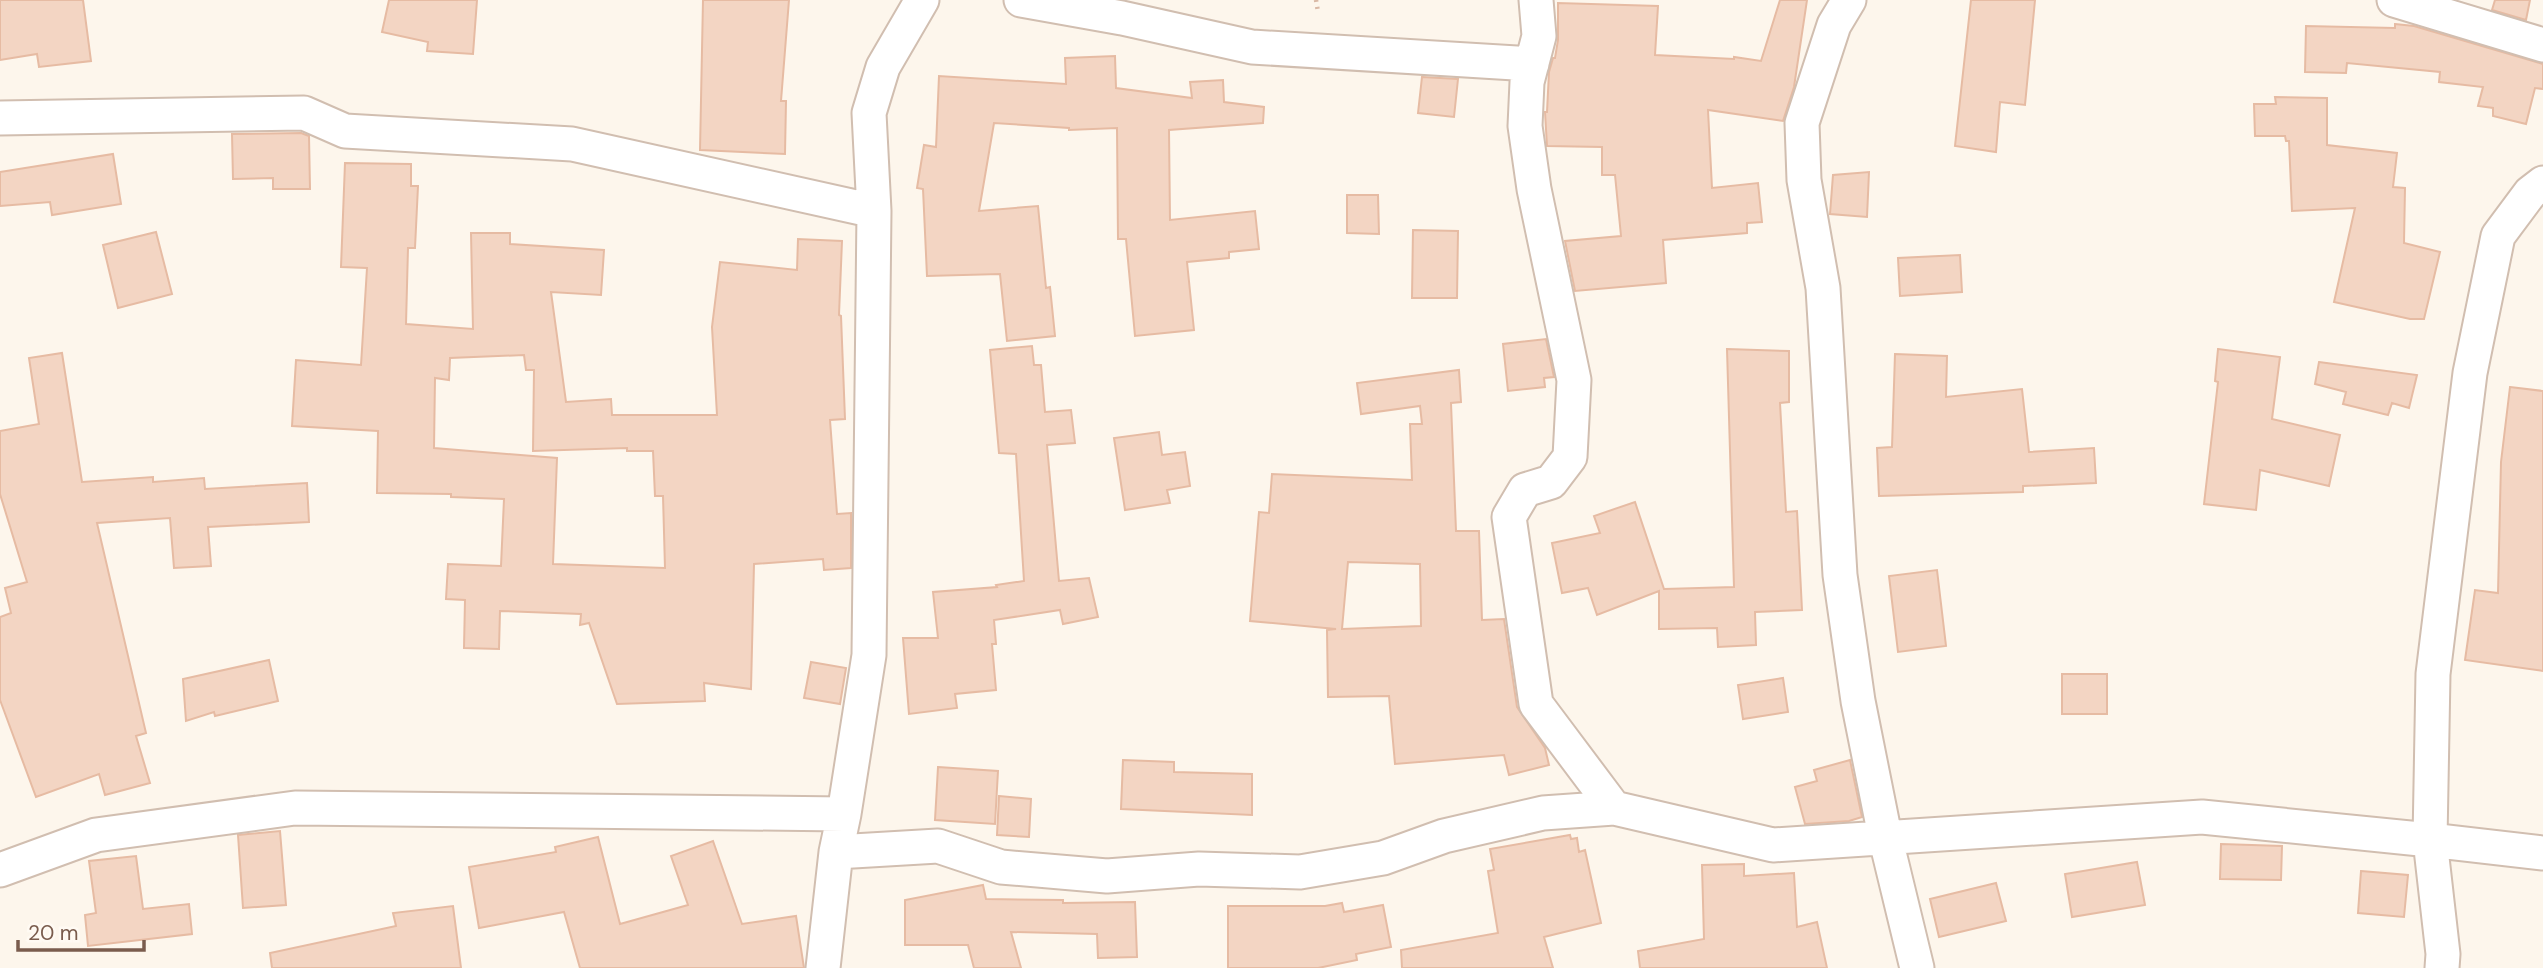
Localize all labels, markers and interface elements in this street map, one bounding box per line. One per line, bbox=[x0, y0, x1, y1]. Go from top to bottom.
scale bar bbox=[18, 908, 144, 952]
text: 20 m bbox=[28, 919, 79, 947]

